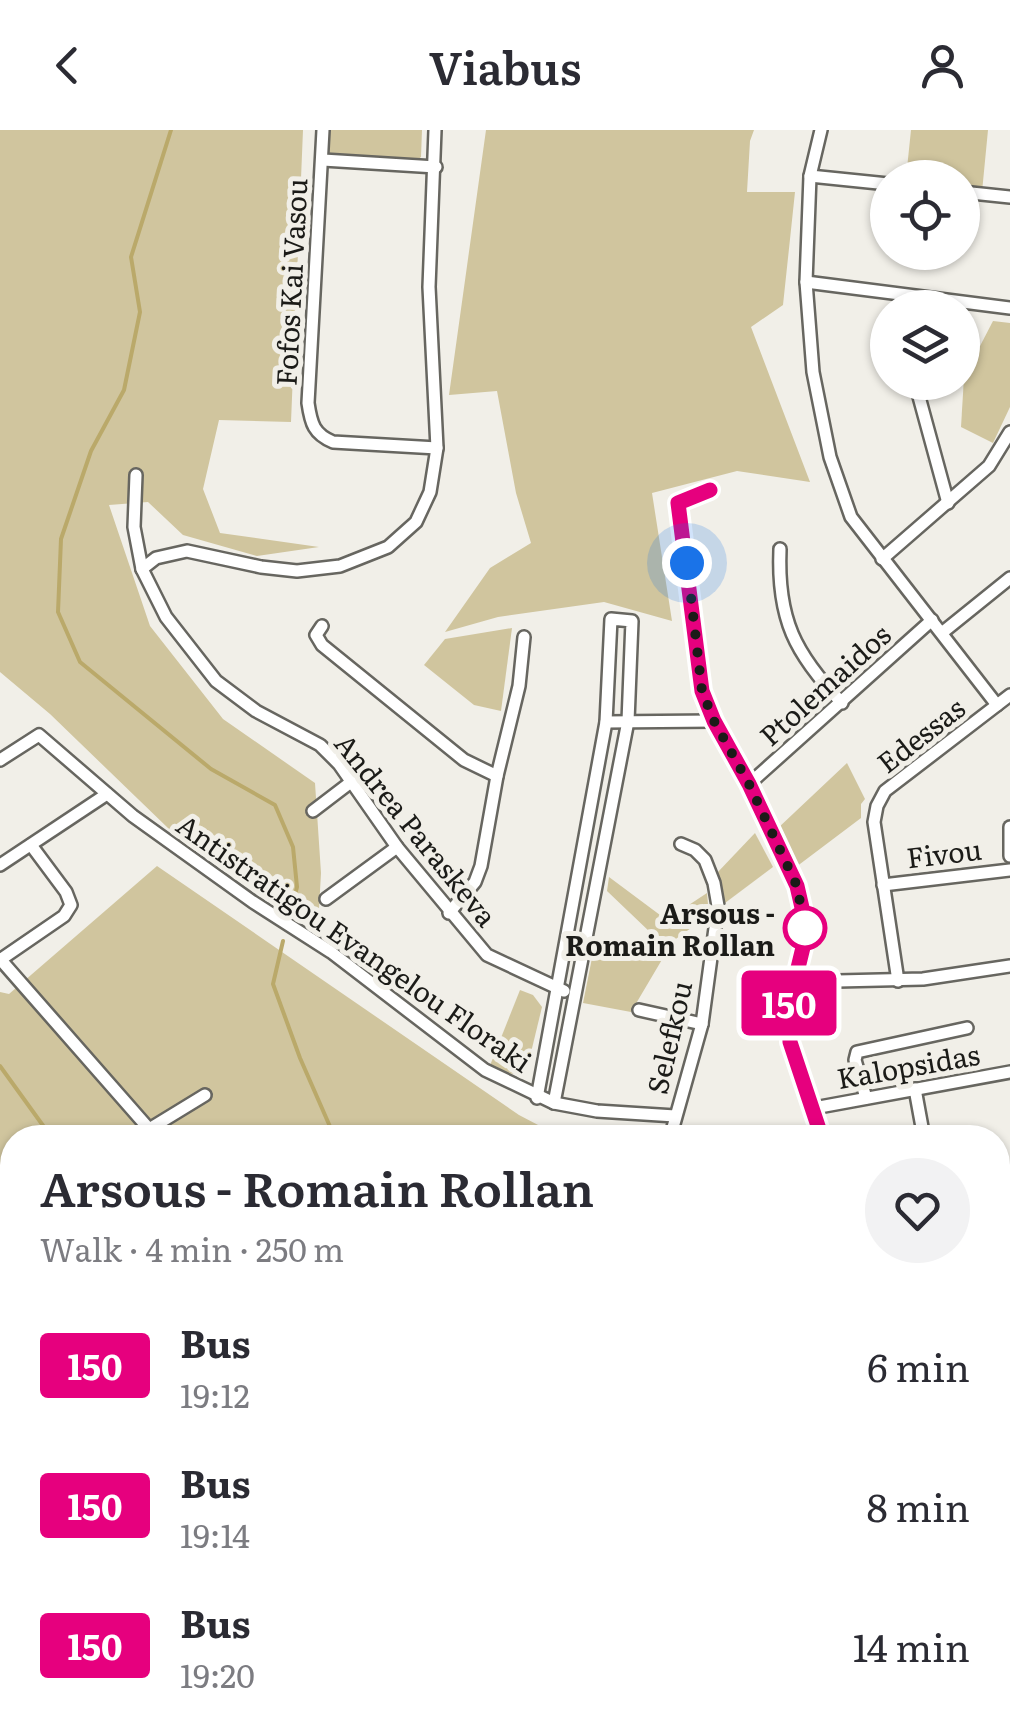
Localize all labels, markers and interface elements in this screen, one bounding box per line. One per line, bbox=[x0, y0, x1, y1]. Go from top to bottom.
text: Viabus bbox=[429, 32, 581, 99]
icon: back bbox=[40, 38, 95, 93]
icon: person bbox=[915, 38, 970, 93]
map controls bbox=[870, 160, 980, 400]
button: locate bbox=[870, 160, 980, 270]
street label: Fofos Kai Vasou bbox=[264, 177, 316, 387]
button: layers bbox=[870, 290, 980, 400]
your location bbox=[662, 538, 712, 588]
street label: Ptolemaidos bbox=[749, 613, 899, 755]
street label: Edessas bbox=[867, 686, 973, 782]
street label: Andrea Paraskeva bbox=[326, 723, 508, 935]
street label: Antistratigou Evangelou Floraki bbox=[169, 803, 541, 1081]
street label: Fivou bbox=[904, 827, 984, 877]
place label: Arsous - Romain Rollan bbox=[565, 891, 775, 965]
marker: Arsous - Romain Rollan bbox=[784, 907, 826, 949]
line badge: 150 bbox=[732, 970, 846, 1036]
street label: Selefkou bbox=[635, 976, 701, 1098]
text: 150 bbox=[761, 977, 817, 1029]
street label: Kalopsidas bbox=[833, 1032, 983, 1098]
text: Arsous - Romain Rollan bbox=[40, 1151, 594, 1222]
button: heart bbox=[865, 1158, 970, 1263]
text: Walk · 4 min · 250 m bbox=[40, 1224, 344, 1272]
text: Bus bbox=[180, 1313, 251, 1370]
text: 6 min bbox=[867, 1337, 970, 1394]
text: 150 bbox=[67, 1339, 123, 1391]
text: 19:12 bbox=[180, 1370, 250, 1418]
text: Bus bbox=[180, 1453, 251, 1510]
text: 8 min bbox=[867, 1477, 970, 1534]
text: 150 bbox=[67, 1479, 123, 1531]
text: 19:14 bbox=[180, 1510, 250, 1558]
text: Bus bbox=[180, 1593, 251, 1650]
text: 14 min bbox=[853, 1617, 970, 1674]
text: 150 bbox=[67, 1619, 123, 1671]
text: 19:20 bbox=[180, 1650, 255, 1698]

